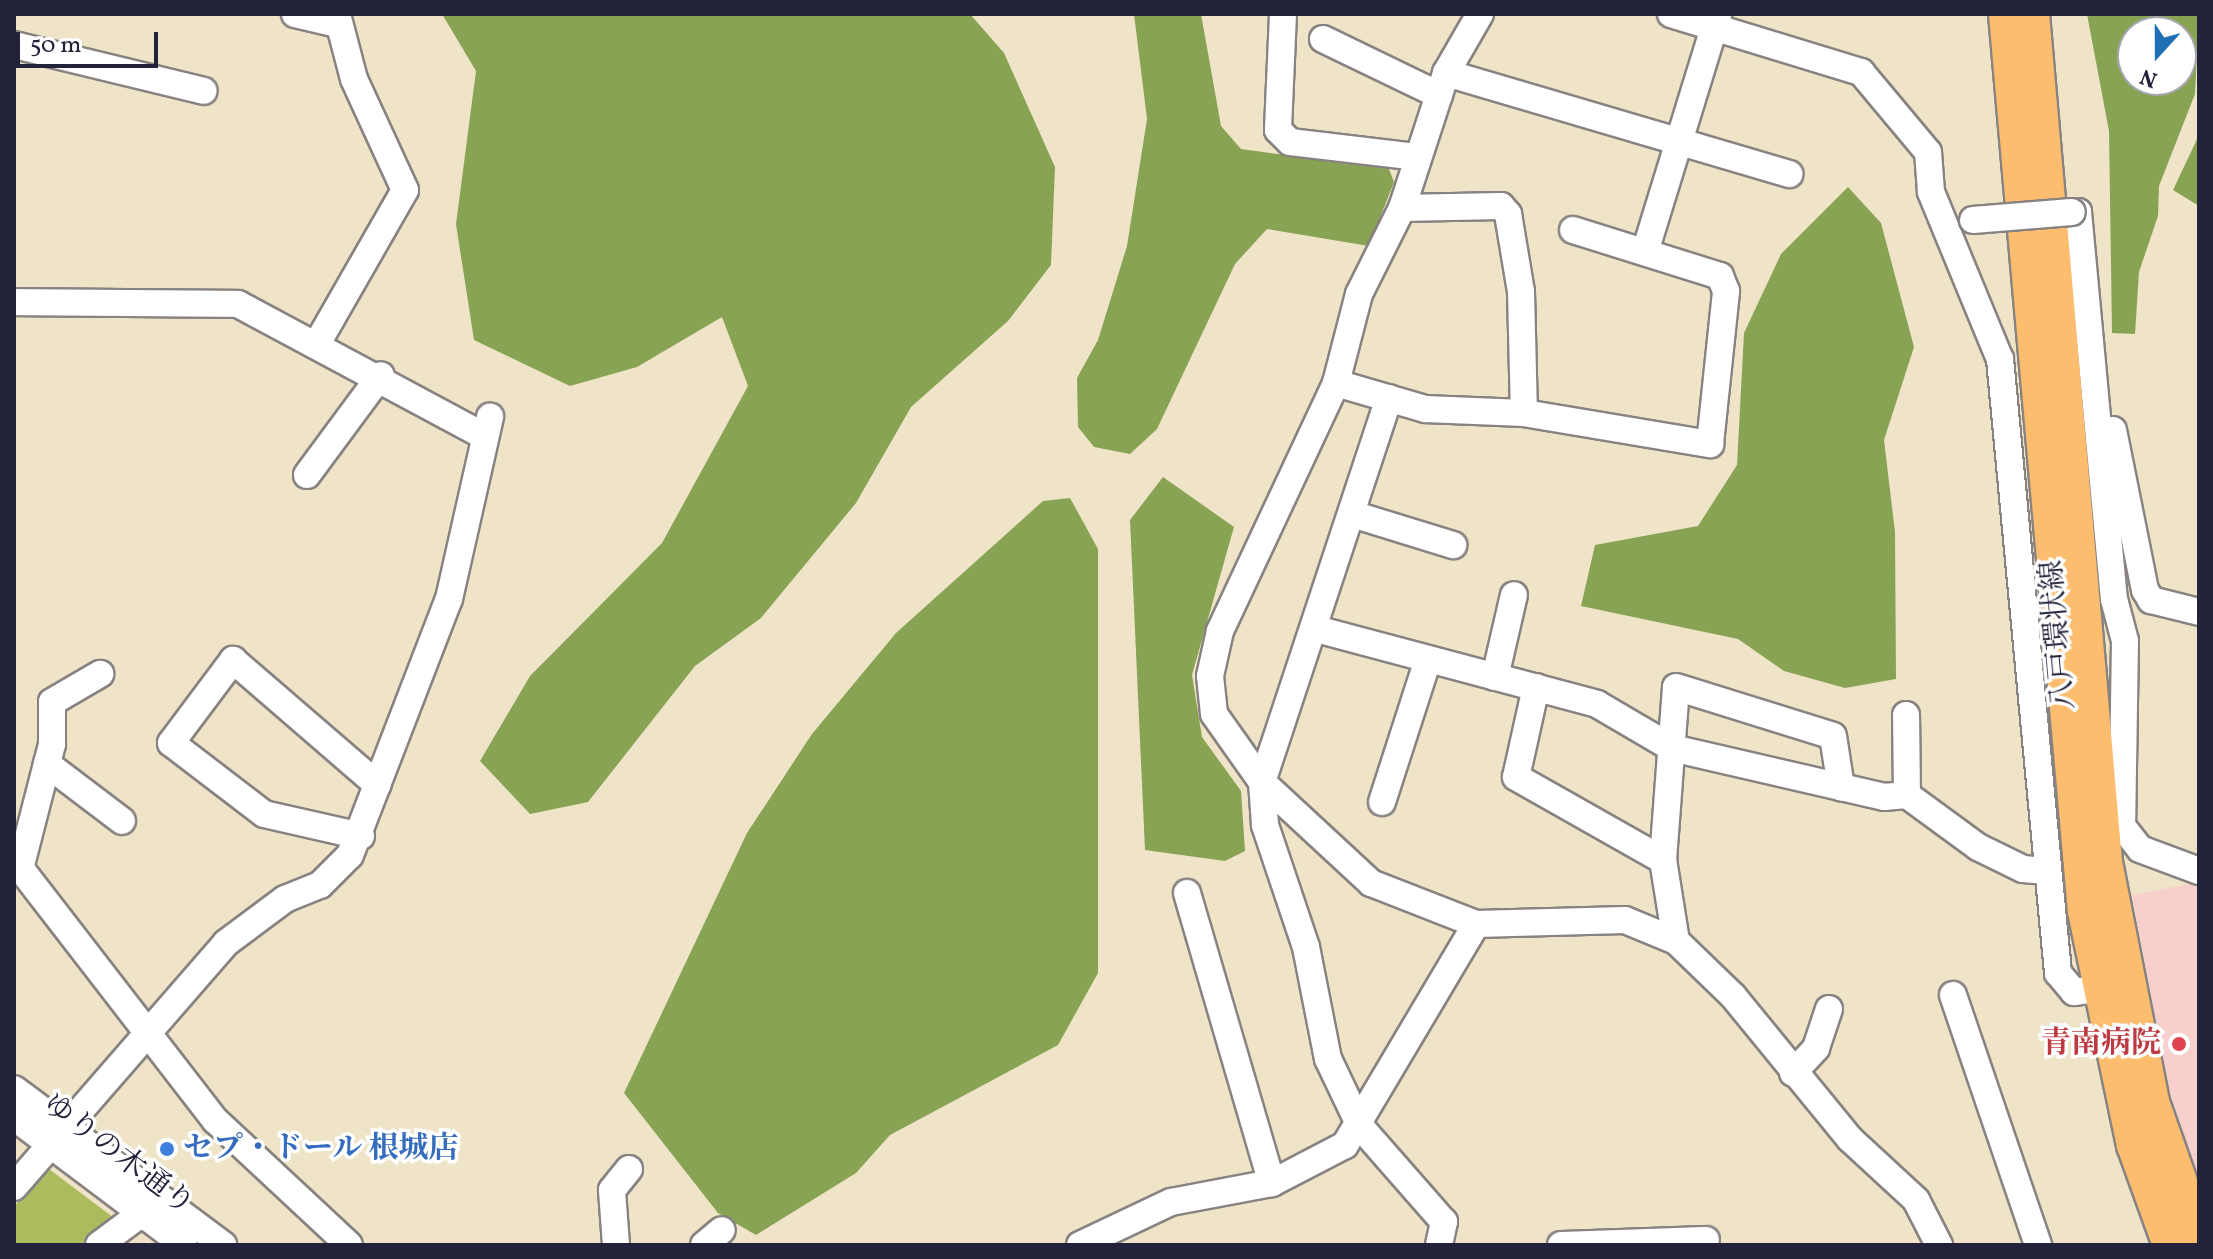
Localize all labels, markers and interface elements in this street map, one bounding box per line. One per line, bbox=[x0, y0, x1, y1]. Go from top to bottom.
scale bar bbox=[20, 16, 162, 66]
north arrow bbox=[2117, 16, 2197, 96]
text: 50 m bbox=[30, 29, 82, 63]
text: N bbox=[2136, 60, 2162, 94]
street label: 八戸環状線 bbox=[2035, 559, 2083, 711]
place label: 青南病院 bbox=[2041, 1026, 2161, 1062]
marker: 青南病院 bbox=[2168, 1033, 2190, 1055]
street label: ゆりの木通り bbox=[35, 1086, 201, 1224]
place label: セプ・ドール 根城店 bbox=[183, 1131, 459, 1167]
marker: セプ・ドール 根城店 bbox=[158, 1140, 176, 1158]

